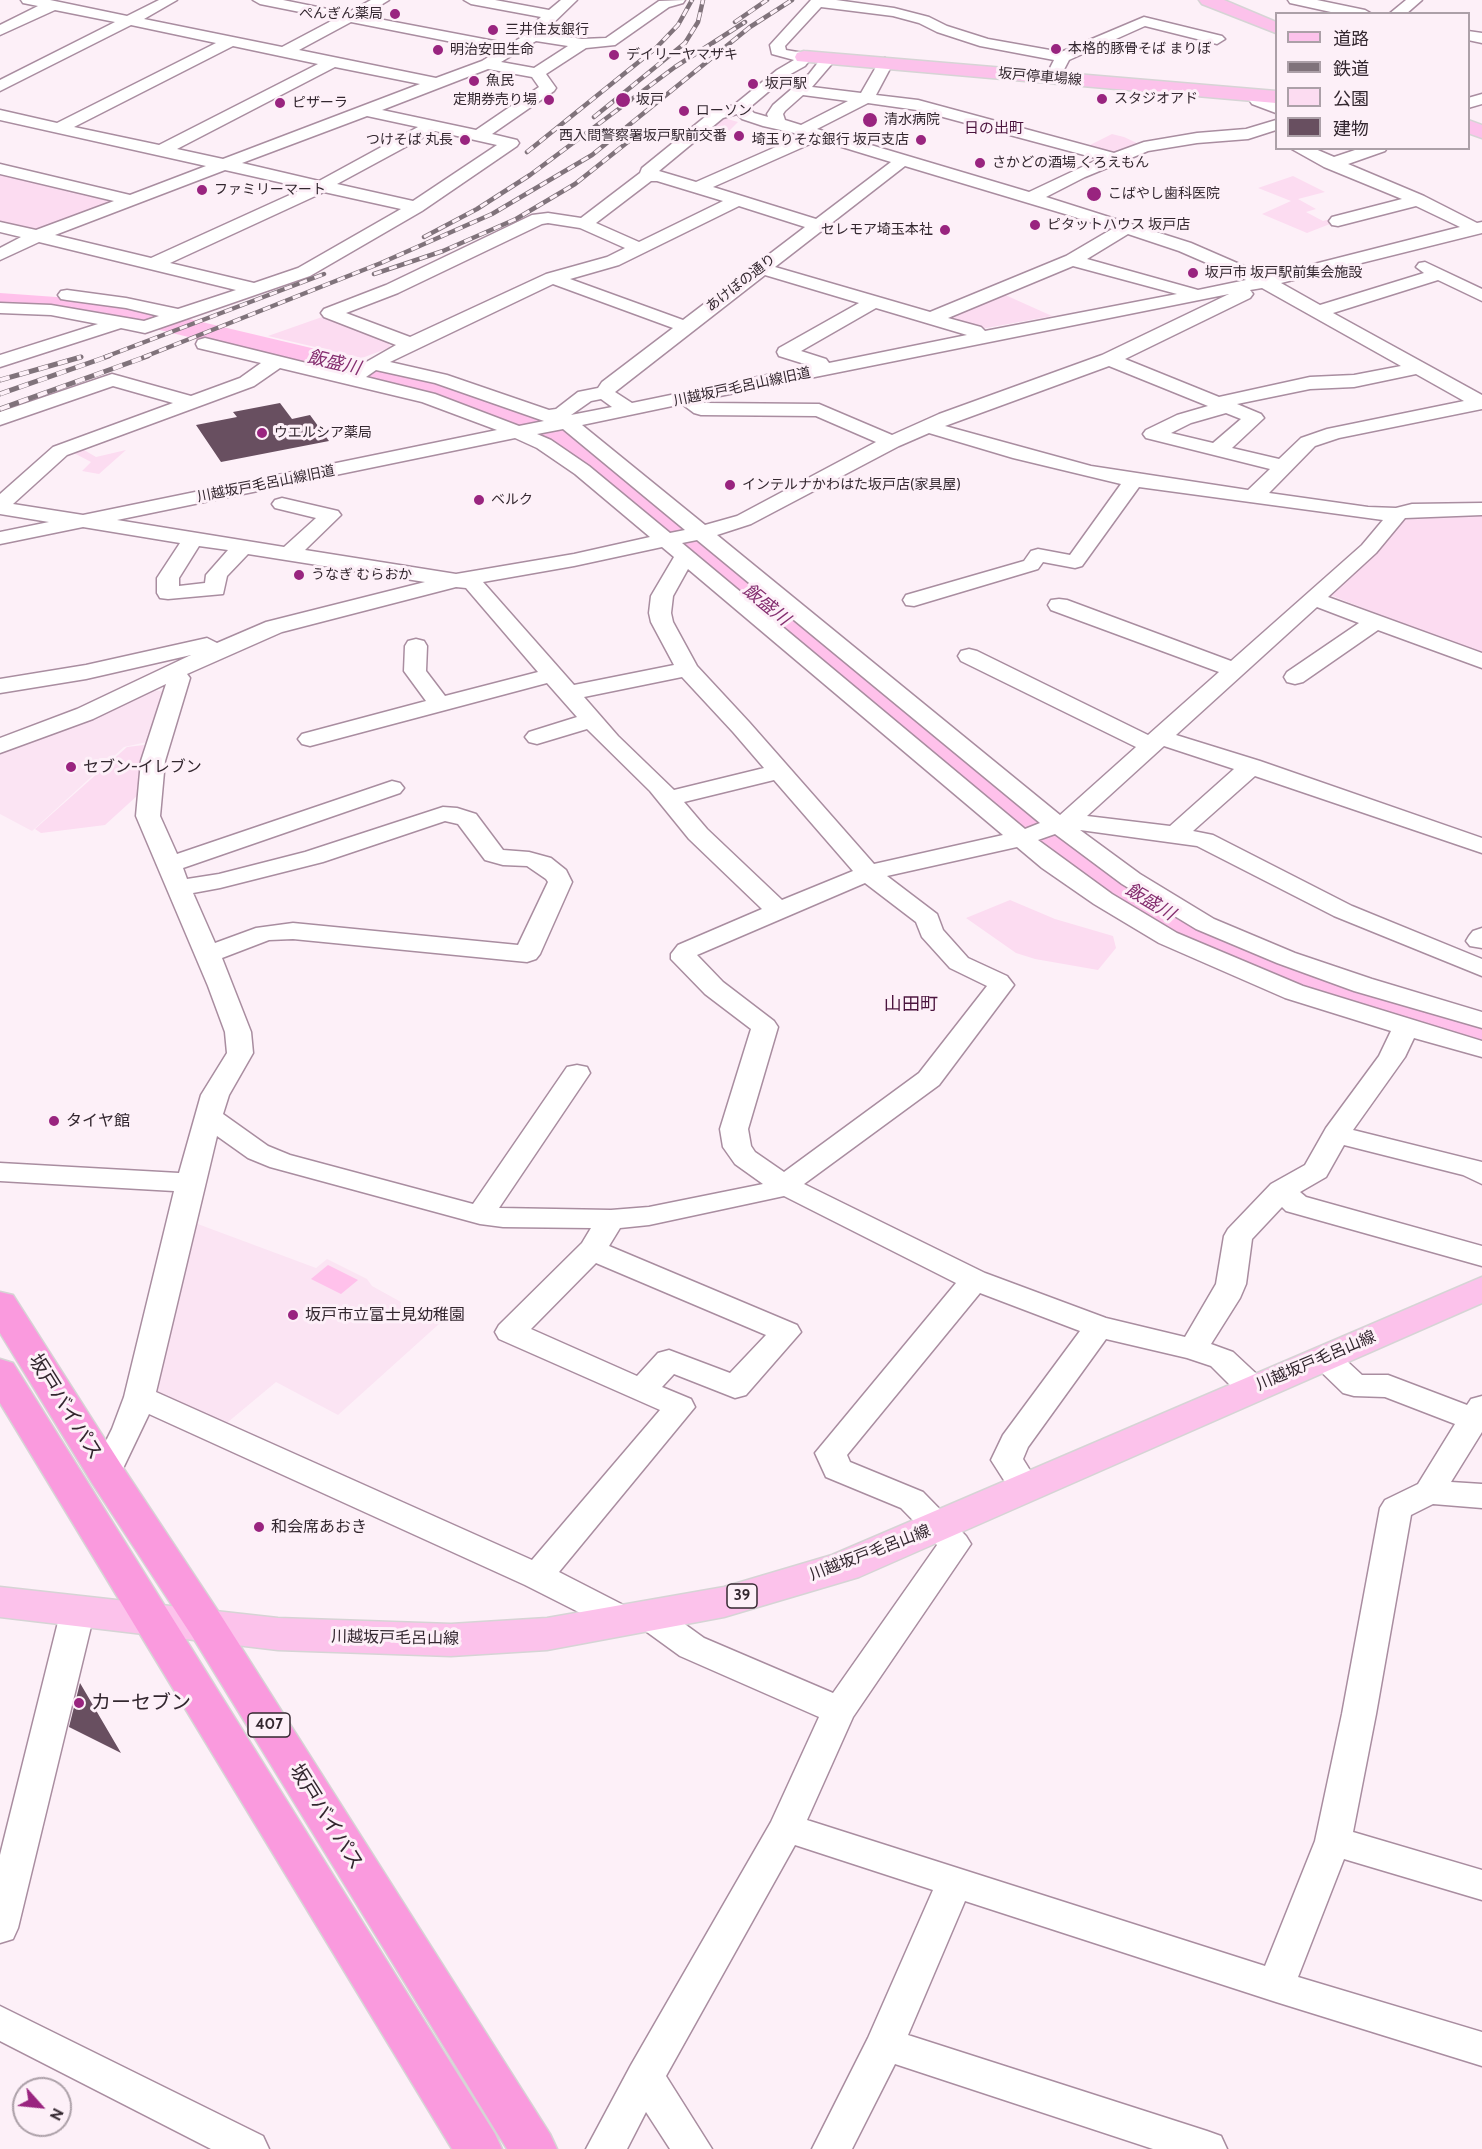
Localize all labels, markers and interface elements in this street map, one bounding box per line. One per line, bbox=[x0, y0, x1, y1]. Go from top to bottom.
place label: ぺんぎん薬局 bbox=[299, 6, 383, 22]
marker: ぺんぎん薬局 bbox=[388, 7, 402, 21]
legend bbox=[1275, 12, 1470, 150]
place label: 三井住友銀行 bbox=[505, 22, 589, 38]
marker: 三井住友銀行 bbox=[486, 23, 500, 37]
text: 道路 bbox=[1333, 28, 1369, 50]
place label: 本格的豚骨そば まりぼ bbox=[1068, 41, 1211, 57]
place label: 明治安田生命 bbox=[450, 42, 534, 58]
marker: 本格的豚骨そば まりぼ bbox=[1049, 42, 1063, 56]
marker: 明治安田生命 bbox=[431, 43, 445, 57]
place label: デイリーヤマザキ bbox=[626, 47, 738, 63]
marker: デイリーヤマザキ bbox=[607, 48, 621, 62]
text: 鉄道 bbox=[1333, 58, 1369, 80]
street label: 坂戸停車場線 bbox=[997, 65, 1083, 89]
place label: 魚民 bbox=[486, 73, 514, 89]
marker: 魚民 bbox=[467, 74, 481, 88]
place label: 坂戸駅 bbox=[765, 76, 807, 92]
marker: 坂戸駅 bbox=[746, 77, 760, 91]
text: 公園 bbox=[1333, 88, 1369, 110]
marker: 坂戸 bbox=[614, 91, 632, 109]
place label: スタジオアド bbox=[1114, 91, 1198, 107]
place label: 定期券売り場 bbox=[453, 92, 537, 108]
place label: 坂戸 bbox=[636, 92, 664, 108]
marker: スタジオアド bbox=[1095, 92, 1109, 106]
marker: 定期券売り場 bbox=[542, 93, 556, 107]
place label: ピザーラ bbox=[292, 95, 348, 111]
marker: ピザーラ bbox=[273, 96, 287, 110]
place label: ローソン bbox=[696, 103, 752, 119]
marker: ローソン bbox=[677, 104, 691, 118]
marker: 清水病院 bbox=[861, 111, 879, 129]
place label: 清水病院 bbox=[884, 112, 940, 128]
text: 建物 bbox=[1333, 118, 1369, 140]
district label: 日の出町 bbox=[964, 120, 1024, 138]
place label: 西入間警察署坂戸駅前交番 bbox=[559, 128, 727, 144]
marker: 西入間警察署坂戸駅前交番 bbox=[732, 129, 746, 143]
place label: つけそば 丸長 bbox=[366, 132, 453, 148]
place label: 埼玉りそな銀行 坂戸支店 bbox=[752, 132, 909, 148]
marker: つけそば 丸長 bbox=[458, 133, 472, 147]
marker: 埼玉りそな銀行 坂戸支店 bbox=[914, 133, 928, 147]
place label: さかどの酒場 くろえもん bbox=[992, 155, 1149, 171]
marker: さかどの酒場 くろえもん bbox=[973, 156, 987, 170]
place label: ファミリーマート bbox=[214, 182, 326, 198]
marker: ファミリーマート bbox=[195, 183, 209, 197]
marker: こばやし歯科医院 bbox=[1085, 185, 1103, 203]
place label: こばやし歯科医院 bbox=[1108, 186, 1220, 202]
place label: ピタットハウス 坂戸店 bbox=[1047, 217, 1190, 233]
marker: ピタットハウス 坂戸店 bbox=[1028, 218, 1042, 232]
place label: セレモア埼玉本社 bbox=[821, 222, 933, 238]
marker: セレモア埼玉本社 bbox=[938, 223, 952, 237]
street label: あけぼの通り bbox=[703, 251, 779, 315]
place label: 坂戸市 坂戸駅前集会施設 bbox=[1205, 265, 1362, 281]
marker: 坂戸市 坂戸駅前集会施設 bbox=[1186, 266, 1200, 280]
water label: 飯盛川 bbox=[305, 346, 363, 380]
street label: 川越坂戸毛呂山線旧道 bbox=[672, 364, 812, 410]
place label: ウエルシア薬局 bbox=[274, 425, 372, 441]
marker: ウエルシア薬局 bbox=[255, 426, 269, 440]
street label: 川越坂戸毛呂山線旧道 bbox=[196, 462, 336, 506]
place label: インテルナかわはた坂戸店(家具屋) bbox=[742, 477, 961, 493]
marker: インテルナかわはた坂戸店(家具屋) bbox=[723, 478, 737, 492]
place label: ベルク bbox=[491, 492, 533, 508]
marker: ベルク bbox=[472, 493, 486, 507]
place label: うなぎ むらおか bbox=[311, 567, 412, 583]
marker: うなぎ むらおか bbox=[292, 568, 306, 582]
water label: 飯盛川 bbox=[738, 580, 794, 630]
place label: セブン-イレブン bbox=[83, 757, 202, 777]
marker: セブン-イレブン bbox=[64, 760, 78, 774]
water label: 飯盛川 bbox=[1121, 879, 1179, 925]
district label: 山田町 bbox=[884, 994, 938, 1016]
place label: タイヤ館 bbox=[66, 1111, 130, 1131]
marker: タイヤ館 bbox=[47, 1114, 61, 1128]
place label: 坂戸市立富士見幼稚園 bbox=[305, 1305, 465, 1325]
marker: 坂戸市立富士見幼稚園 bbox=[286, 1308, 300, 1322]
street label: 川越坂戸毛呂山線 bbox=[1253, 1327, 1379, 1395]
street label: 坂戸バイパス bbox=[23, 1350, 107, 1464]
place label: 和会席あおき bbox=[271, 1517, 367, 1537]
marker: 和会席あおき bbox=[252, 1520, 266, 1534]
street label: 川越坂戸毛呂山線 bbox=[807, 1521, 933, 1585]
road number: 39 bbox=[727, 1584, 757, 1608]
street label: 川越坂戸毛呂山線 bbox=[331, 1627, 459, 1649]
place label: カーセブン bbox=[91, 1691, 191, 1715]
marker: カーセブン bbox=[72, 1696, 86, 1710]
road number: 407 bbox=[248, 1713, 290, 1737]
street label: 坂戸バイパス bbox=[284, 1760, 368, 1874]
north arrow bbox=[12, 2077, 72, 2137]
text: N bbox=[46, 2105, 68, 2124]

